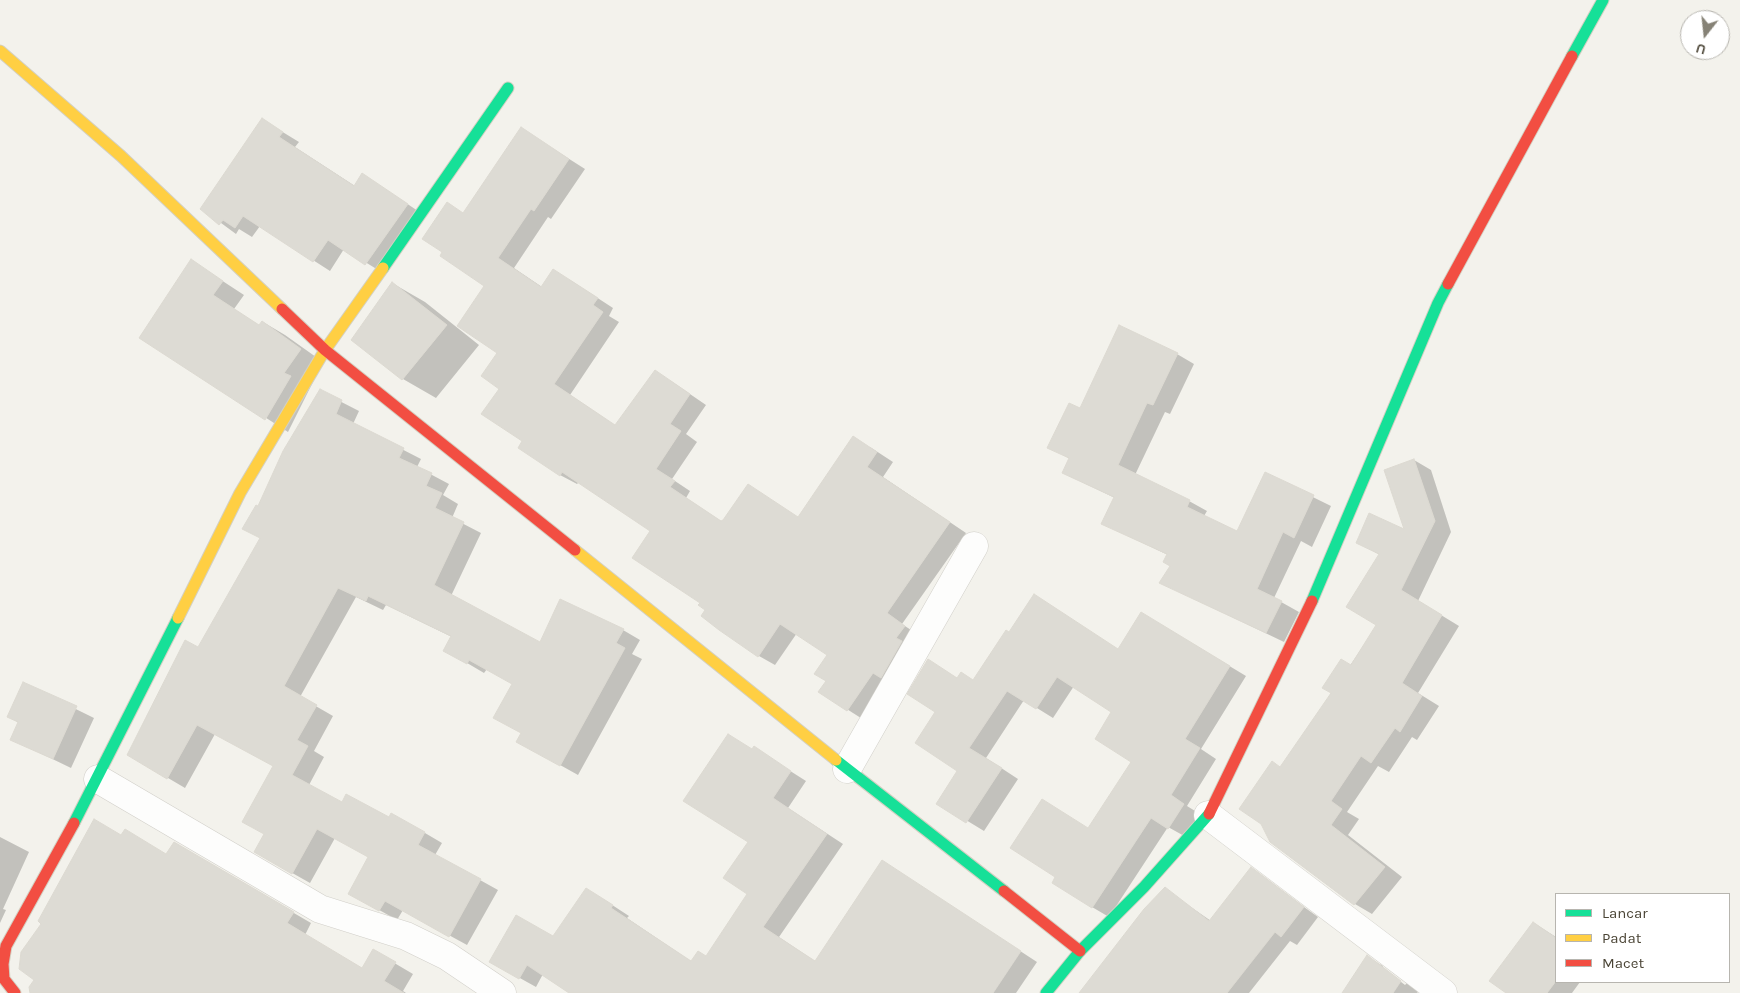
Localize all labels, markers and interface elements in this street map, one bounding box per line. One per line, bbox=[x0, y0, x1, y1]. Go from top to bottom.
north arrow bbox=[1680, 10, 1730, 60]
text: U bbox=[1694, 39, 1708, 58]
legend bbox=[1555, 893, 1730, 983]
text: Lancar bbox=[1602, 904, 1648, 922]
text: Padat bbox=[1602, 929, 1641, 947]
text: Macet bbox=[1602, 954, 1644, 972]

